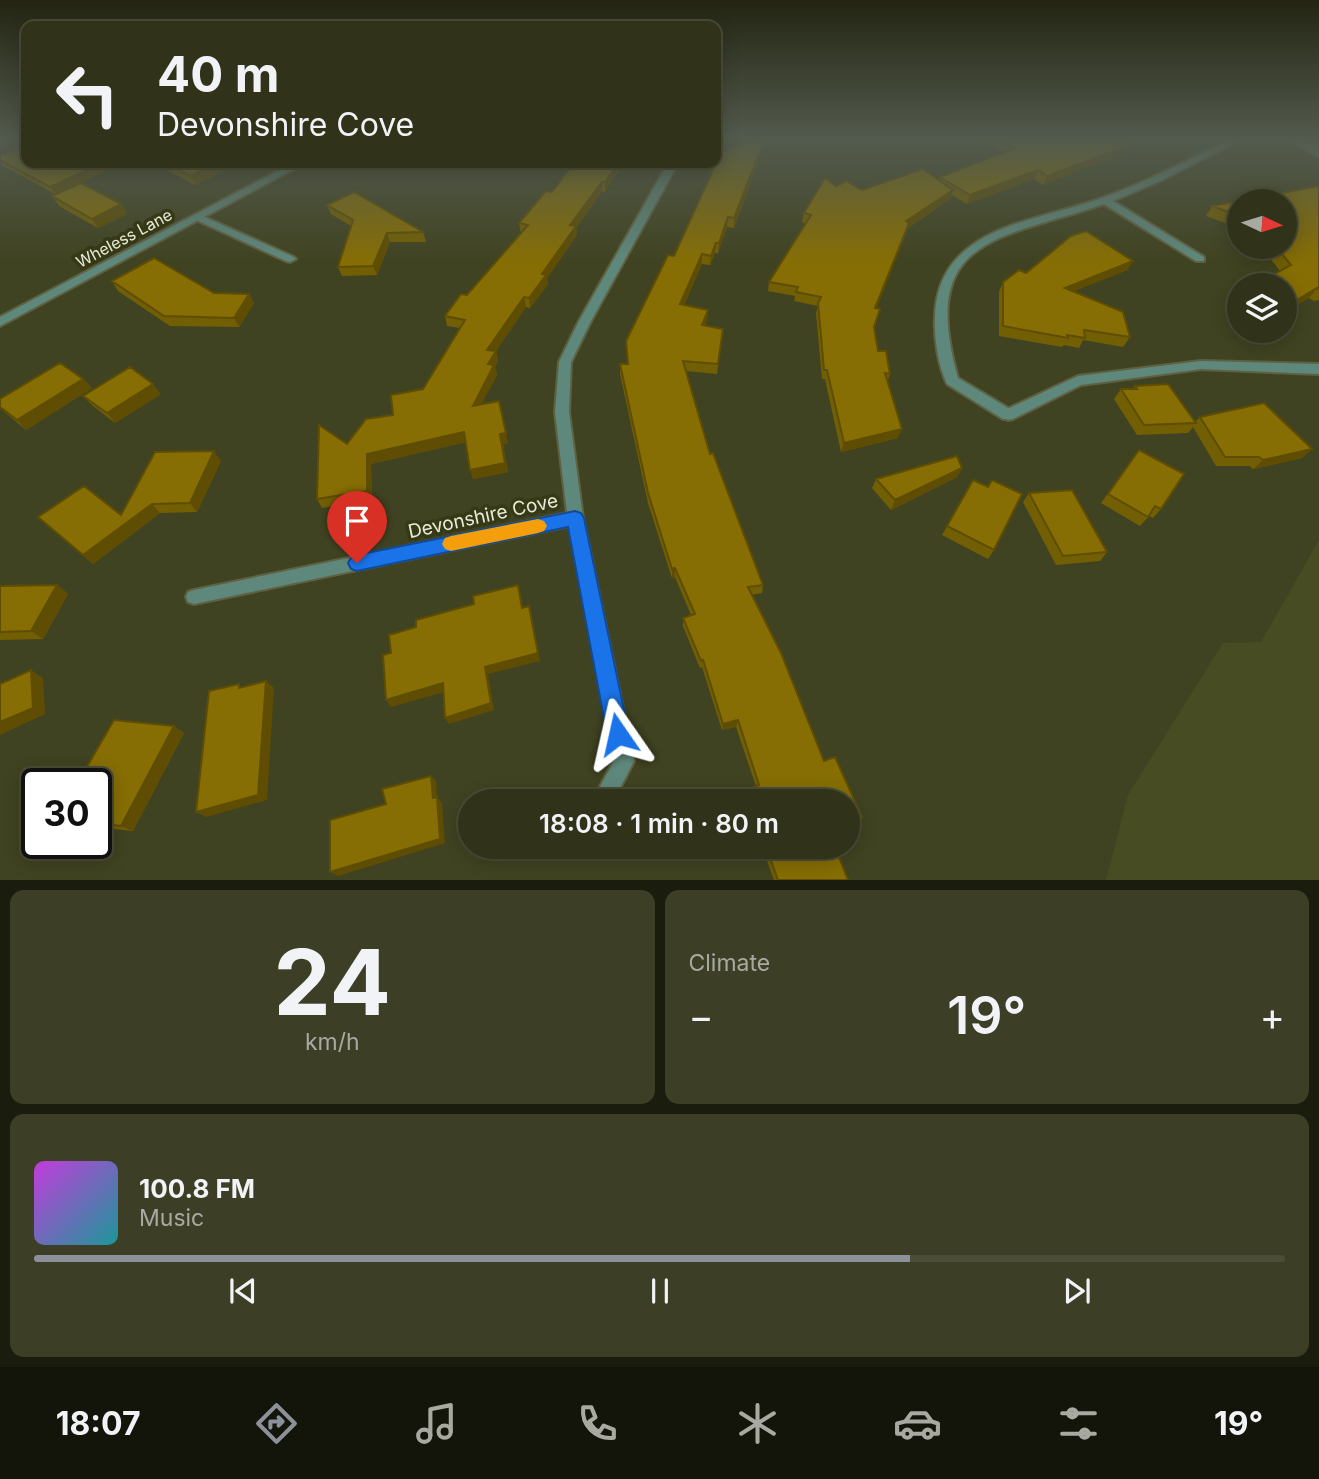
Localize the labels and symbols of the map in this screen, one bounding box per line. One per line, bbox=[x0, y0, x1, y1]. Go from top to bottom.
north arrow bbox=[1227, 189, 1297, 259]
street label: Wheless Lane bbox=[73, 204, 175, 272]
street label: Devonshire Cove bbox=[406, 489, 560, 543]
pin bbox=[327, 491, 387, 563]
position arrow bbox=[581, 697, 655, 771]
speed limit sign: 30 bbox=[21, 768, 112, 859]

